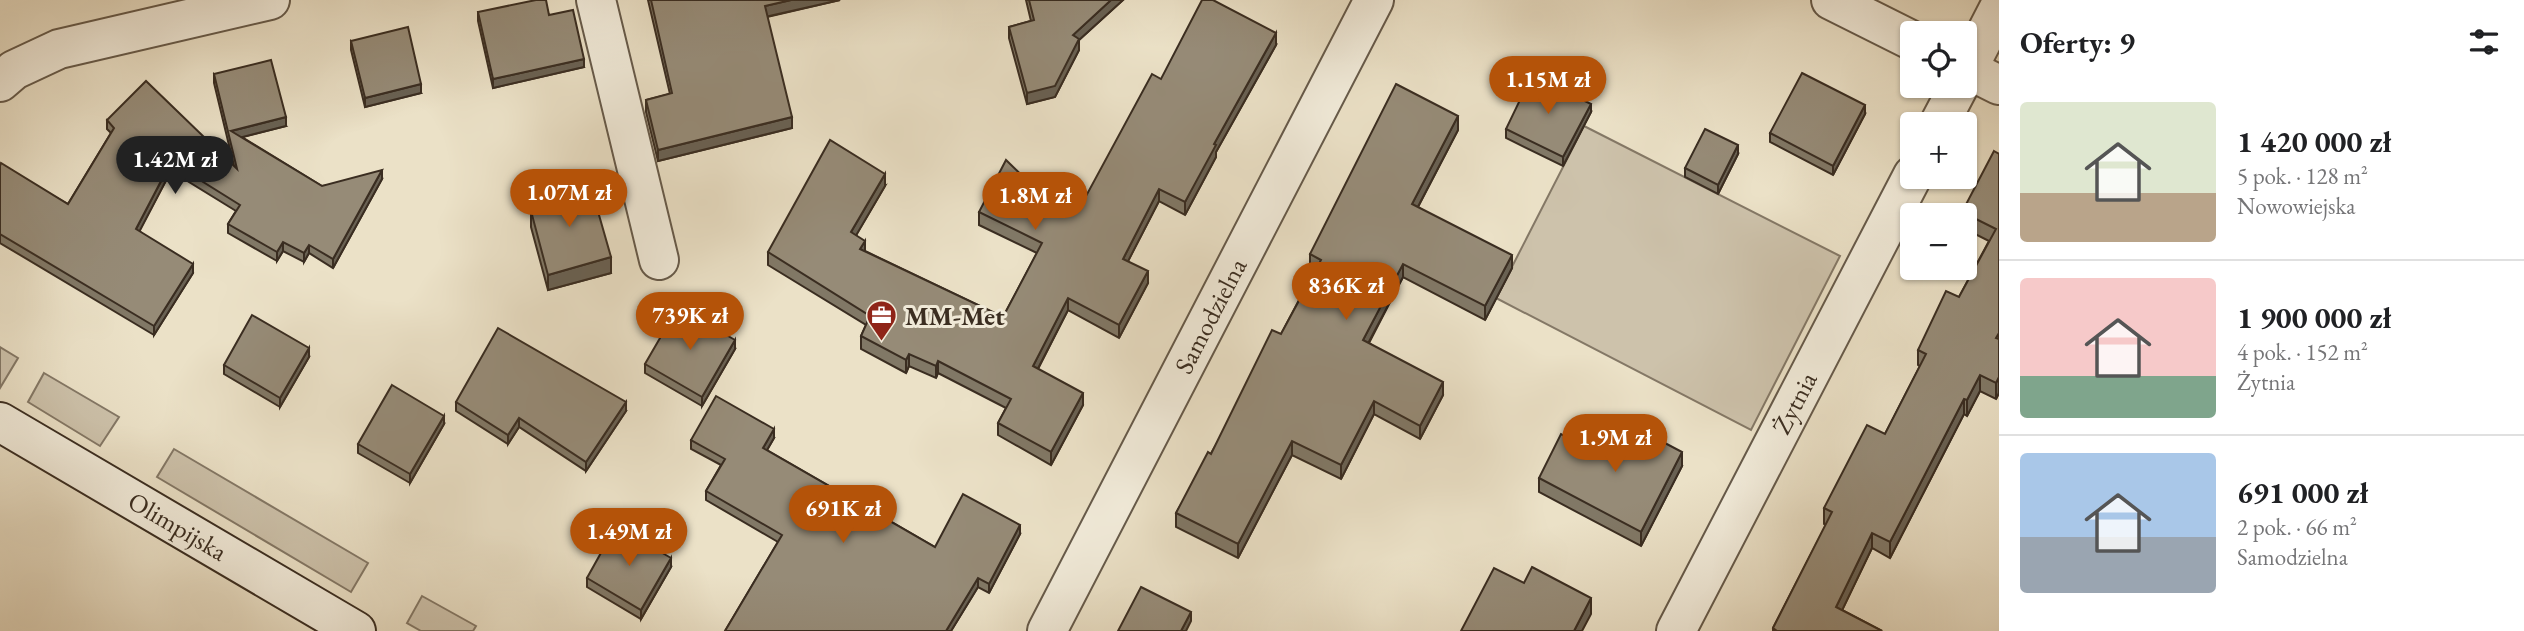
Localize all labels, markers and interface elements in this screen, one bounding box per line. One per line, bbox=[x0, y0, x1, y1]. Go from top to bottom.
map controls bbox=[1900, 21, 1977, 280]
button: locate bbox=[1900, 21, 1977, 98]
text: Oferty: 9 bbox=[2020, 23, 2135, 62]
icon: filters bbox=[2465, 23, 2503, 61]
pin: 1.15M zł bbox=[1476, 57, 1620, 116]
text: 1.15M zł bbox=[1505, 64, 1591, 94]
button: + bbox=[1900, 112, 1977, 189]
text: 1 420 000 zł bbox=[2237, 122, 2391, 161]
icon: home bbox=[2076, 130, 2160, 214]
pin: 1.42M zł bbox=[103, 136, 247, 196]
text: 1.42M zł bbox=[132, 144, 218, 174]
text: 5 pok. · 128 m² bbox=[2237, 161, 2368, 191]
pin: 1.07M zł bbox=[497, 170, 641, 229]
pin: 1.8M zł bbox=[970, 173, 1100, 232]
text: 1.07M zł bbox=[526, 177, 612, 207]
text: 1.8M zł bbox=[998, 180, 1072, 210]
text: Nowowiejska bbox=[2237, 191, 2355, 221]
button: − bbox=[1900, 203, 1977, 280]
street label: Samodzielna bbox=[1166, 252, 1255, 379]
pin: 836K zł bbox=[1281, 262, 1411, 322]
text: 836K zł bbox=[1308, 270, 1384, 300]
pin: 739K zł bbox=[625, 292, 755, 352]
text: 1 900 000 zł bbox=[2237, 298, 2391, 337]
office icon: MM-Met bbox=[865, 299, 899, 343]
place label: MM-Met bbox=[905, 299, 1005, 333]
text: 739K zł bbox=[652, 300, 728, 330]
icon: home bbox=[2076, 306, 2160, 390]
text: 4 pok. · 152 m² bbox=[2237, 337, 2368, 367]
street label: Żytnia bbox=[1764, 365, 1825, 440]
text: Żytnia bbox=[2237, 367, 2295, 397]
pin: 1.9M zł bbox=[1550, 414, 1680, 474]
text: 1.9M zł bbox=[1578, 422, 1652, 452]
text: 691 000 zł bbox=[2237, 473, 2368, 512]
icon: home bbox=[2076, 481, 2160, 565]
street label: Olimpijska bbox=[122, 484, 234, 569]
pin: 691K zł bbox=[778, 486, 908, 545]
text: 691K zł bbox=[805, 493, 881, 523]
pin: 1.49M zł bbox=[557, 508, 701, 568]
text: 2 pok. · 66 m² bbox=[2237, 512, 2357, 542]
text: 1.49M zł bbox=[586, 516, 672, 546]
text: Samodzielna bbox=[2237, 542, 2348, 572]

